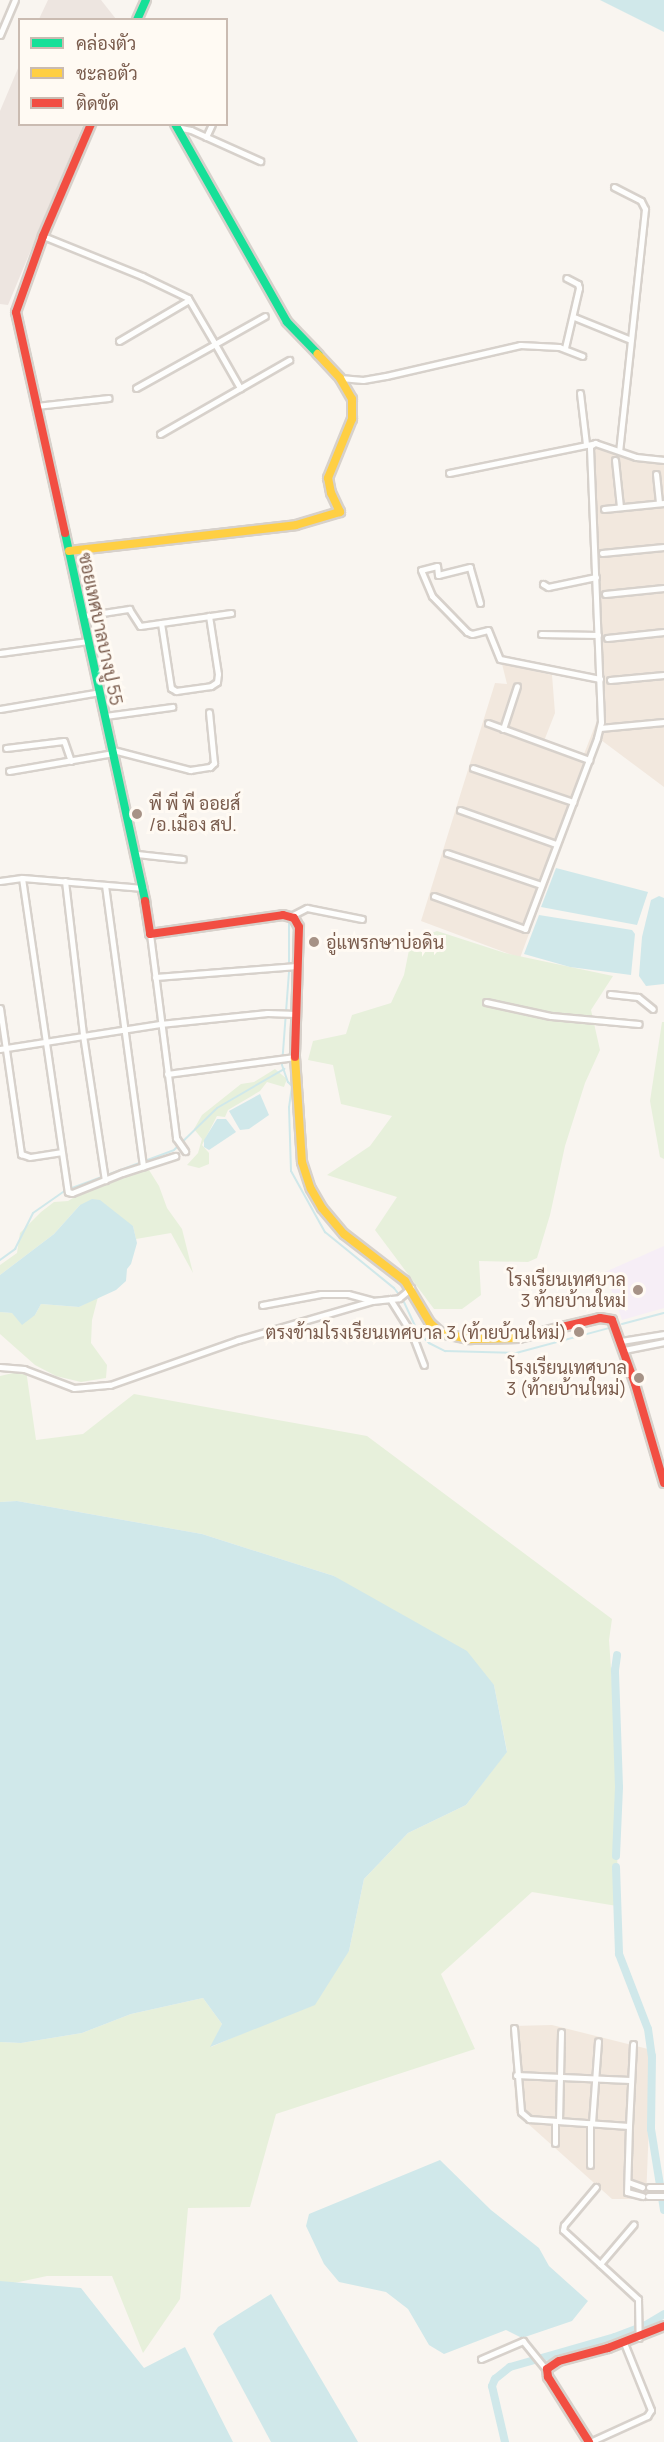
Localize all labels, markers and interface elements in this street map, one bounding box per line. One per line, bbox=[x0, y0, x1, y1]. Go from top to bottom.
legend bbox=[18, 18, 228, 126]
text: คล่องตัว bbox=[76, 31, 136, 55]
text: ชะลอตัว bbox=[76, 61, 138, 85]
text: ติดขัด bbox=[76, 91, 119, 115]
street label: ซอยเทศบาลบางปู 55 bbox=[74, 551, 128, 707]
place label: พี พี พี ออยส์ /อ.เมือง สป. bbox=[149, 793, 241, 836]
marker: พี พี พี ออยส์ /อ.เมือง สป. bbox=[130, 807, 144, 821]
place label: อู่แพรกษาบ่อดิน bbox=[326, 931, 444, 953]
marker: อู่แพรกษาบ่อดิน bbox=[307, 935, 321, 949]
place label: โรงเรียนเทศบาล 3 ท้ายบ้านใหม่ bbox=[507, 1269, 626, 1312]
marker: โรงเรียนเทศบาล 3 ท้ายบ้านใหม่ bbox=[631, 1283, 645, 1297]
place label: ตรงข้ามโรงเรียนเทศบาล 3 (ท้ายบ้านใหม่) bbox=[265, 1321, 567, 1343]
marker: ตรงข้ามโรงเรียนเทศบาล 3 (ท้ายบ้านใหม่) bbox=[572, 1325, 586, 1339]
place label: โรงเรียนเทศบาล 3 (ท้ายบ้านใหม่) bbox=[506, 1357, 627, 1400]
marker: โรงเรียนเทศบาล 3 (ท้ายบ้านใหม่) bbox=[632, 1371, 646, 1385]

